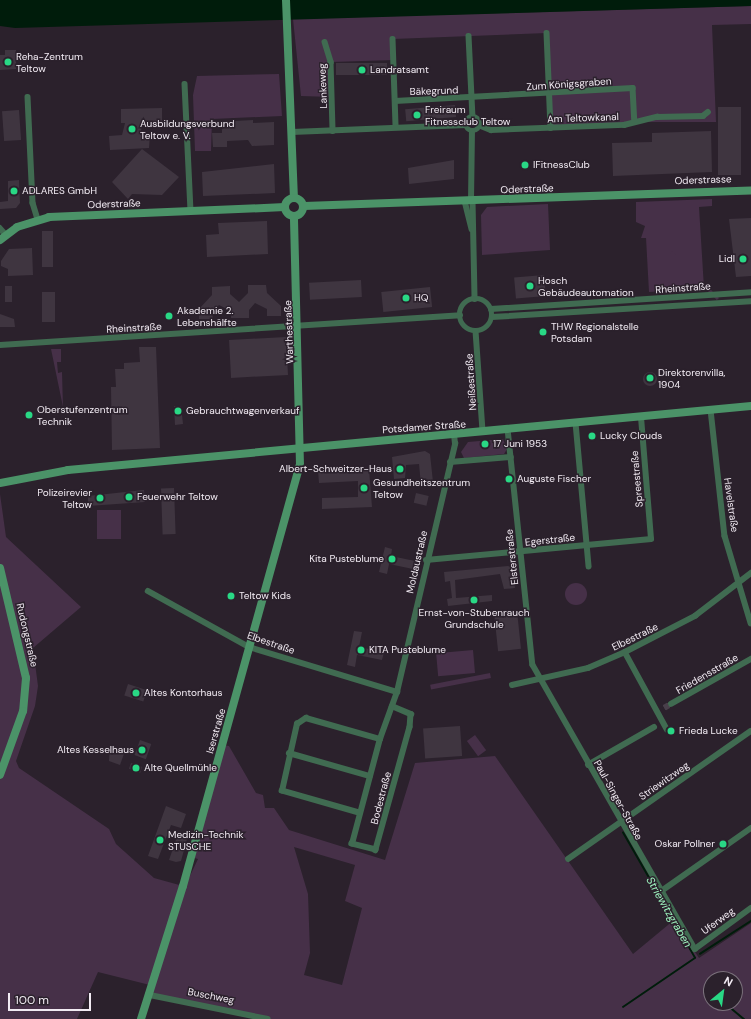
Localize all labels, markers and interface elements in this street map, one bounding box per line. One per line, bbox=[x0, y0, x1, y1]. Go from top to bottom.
place label: Reha-Zentrum Teltow bbox=[16, 50, 83, 74]
marker: Reha-Zentrum Teltow bbox=[3, 57, 13, 67]
street label: Lankeweg bbox=[316, 63, 330, 109]
place label: Landratsamt bbox=[370, 64, 429, 76]
marker: Landratsamt bbox=[357, 65, 367, 75]
street label: Zum Königsgraben bbox=[526, 75, 612, 93]
street label: Bäkegrund bbox=[409, 84, 459, 98]
place label: Freiraum Fitnessclub Teltow bbox=[425, 103, 510, 126]
marker: Freiraum Fitnessclub Teltow bbox=[412, 110, 422, 120]
street label: Am Teltowkanal bbox=[547, 111, 619, 125]
place label: Ausbildungsverbund Teltow e. V. bbox=[140, 117, 235, 140]
marker: Ausbildungsverbund Teltow e. V. bbox=[127, 124, 137, 134]
place label: IFitnessClub bbox=[533, 159, 590, 171]
marker: IFitnessClub bbox=[520, 160, 530, 170]
street label: Oderstrasse bbox=[674, 173, 732, 187]
street label: Oderstraße bbox=[500, 182, 554, 196]
place label: ADLARES GmbH bbox=[22, 185, 97, 197]
marker: ADLARES GmbH bbox=[9, 186, 19, 196]
street label: Oderstraße bbox=[87, 197, 141, 211]
place label: Lidl bbox=[719, 253, 735, 265]
marker: Lidl bbox=[738, 254, 748, 264]
place label: Hosch Gebäudeautomation bbox=[538, 274, 634, 298]
street label: Rheinstraße bbox=[655, 280, 711, 296]
marker: Hosch Gebäudeautomation bbox=[525, 281, 535, 291]
place label: HQ bbox=[414, 292, 429, 304]
marker: HQ bbox=[401, 293, 411, 303]
street label: Warthestraße bbox=[282, 300, 296, 364]
place label: Akademie 2. Lebenshälfte bbox=[177, 304, 237, 328]
marker: Akademie 2. Lebenshälfte bbox=[164, 311, 174, 321]
place label: THW Regionalstelle Potsdam bbox=[551, 320, 639, 344]
street label: Rheinstraße bbox=[106, 321, 162, 335]
marker: THW Regionalstelle Potsdam bbox=[538, 327, 548, 337]
street label: Neißestraße bbox=[463, 353, 479, 411]
place label: Direktorenvilla, 1904 bbox=[658, 366, 725, 390]
marker: Direktorenvilla, 1904 bbox=[645, 373, 655, 383]
place label: Oberstufenzentrum Technik bbox=[37, 403, 128, 426]
place label: Gebrauchtwagenverkauf bbox=[186, 405, 299, 417]
marker: Gebrauchtwagenverkauf bbox=[173, 406, 183, 416]
marker: Oberstufenzentrum Technik bbox=[24, 410, 34, 420]
street label: Potsdamer Straße bbox=[382, 418, 466, 436]
place label: Lucky Clouds bbox=[600, 430, 662, 442]
marker: Lucky Clouds bbox=[587, 431, 597, 441]
place label: 17 Juni 1953 bbox=[493, 438, 547, 450]
marker: 17 Juni 1953 bbox=[480, 439, 490, 449]
street label: Spreestraße bbox=[629, 450, 645, 508]
place label: Albert-Schweitzer-Haus bbox=[279, 463, 392, 475]
marker: Albert-Schweitzer-Haus bbox=[395, 464, 405, 474]
place label: Auguste Fischer bbox=[517, 473, 591, 485]
marker: Auguste Fischer bbox=[504, 474, 514, 484]
place label: Gesundheitszentrum Teltow bbox=[373, 476, 470, 500]
street label: Havelstraße bbox=[721, 477, 741, 533]
marker: Gesundheitszentrum Teltow bbox=[358, 482, 370, 494]
place label: Polizeirevier Teltow bbox=[37, 486, 92, 510]
place label: Feuerwehr Teltow bbox=[137, 491, 218, 503]
marker: Feuerwehr Teltow bbox=[124, 492, 134, 502]
marker: Polizeirevier Teltow bbox=[95, 493, 105, 503]
street label: Moldaustraße bbox=[404, 529, 430, 595]
street label: Elsterstraße bbox=[503, 529, 521, 585]
street label: Egerstraße bbox=[524, 531, 576, 549]
place label: Kita Pusteblume bbox=[309, 553, 384, 565]
marker: Kita Pusteblume bbox=[387, 554, 397, 564]
place label: Teltow Kids bbox=[239, 590, 291, 602]
marker: Teltow Kids bbox=[226, 591, 236, 601]
marker: Ernst-von-Stubenrauch Grundschule bbox=[469, 595, 479, 605]
street label: Rudongstraße bbox=[14, 602, 40, 668]
place label: Ernst-von-Stubenrauch Grundschule bbox=[419, 606, 529, 630]
street label: Elbestraße bbox=[610, 621, 660, 653]
street label: Elbestraße bbox=[245, 629, 297, 657]
place label: KITA Pusteblume bbox=[369, 644, 446, 656]
marker: KITA Pusteblume bbox=[356, 645, 366, 655]
street label: Friedensstraße bbox=[674, 651, 740, 697]
place label: Altes Kontorhaus bbox=[144, 687, 223, 699]
marker: Altes Kontorhaus bbox=[131, 688, 141, 698]
street label: Iserstraße bbox=[204, 707, 228, 755]
place label: Frieda Lucke bbox=[679, 725, 738, 737]
marker: Frieda Lucke bbox=[666, 726, 676, 736]
place label: Altes Kesselhaus bbox=[57, 744, 134, 756]
marker: Altes Kesselhaus bbox=[137, 745, 147, 755]
street label: Paul-Singer-Straße bbox=[591, 758, 645, 842]
street label: Striewitzweg bbox=[637, 759, 691, 803]
place label: Alte Quellmühle bbox=[144, 762, 217, 774]
marker: Alte Quellmühle bbox=[131, 763, 141, 773]
street label: Bodestraße bbox=[368, 770, 394, 826]
place label: Medizin-Technik STUSCHE bbox=[168, 828, 243, 852]
marker: Medizin-Technik STUSCHE bbox=[155, 835, 165, 845]
place label: Oskar Pollner bbox=[654, 838, 715, 850]
marker: Oskar Pollner bbox=[718, 839, 728, 849]
water label: Striewitzgraben bbox=[643, 874, 695, 950]
street label: Uferweg bbox=[699, 905, 737, 937]
north arrow bbox=[703, 971, 743, 1011]
text: N bbox=[721, 973, 735, 989]
scale bar bbox=[10, 985, 93, 1011]
street label: Buschweg bbox=[187, 986, 235, 1006]
text: 100 m bbox=[15, 992, 49, 1008]

